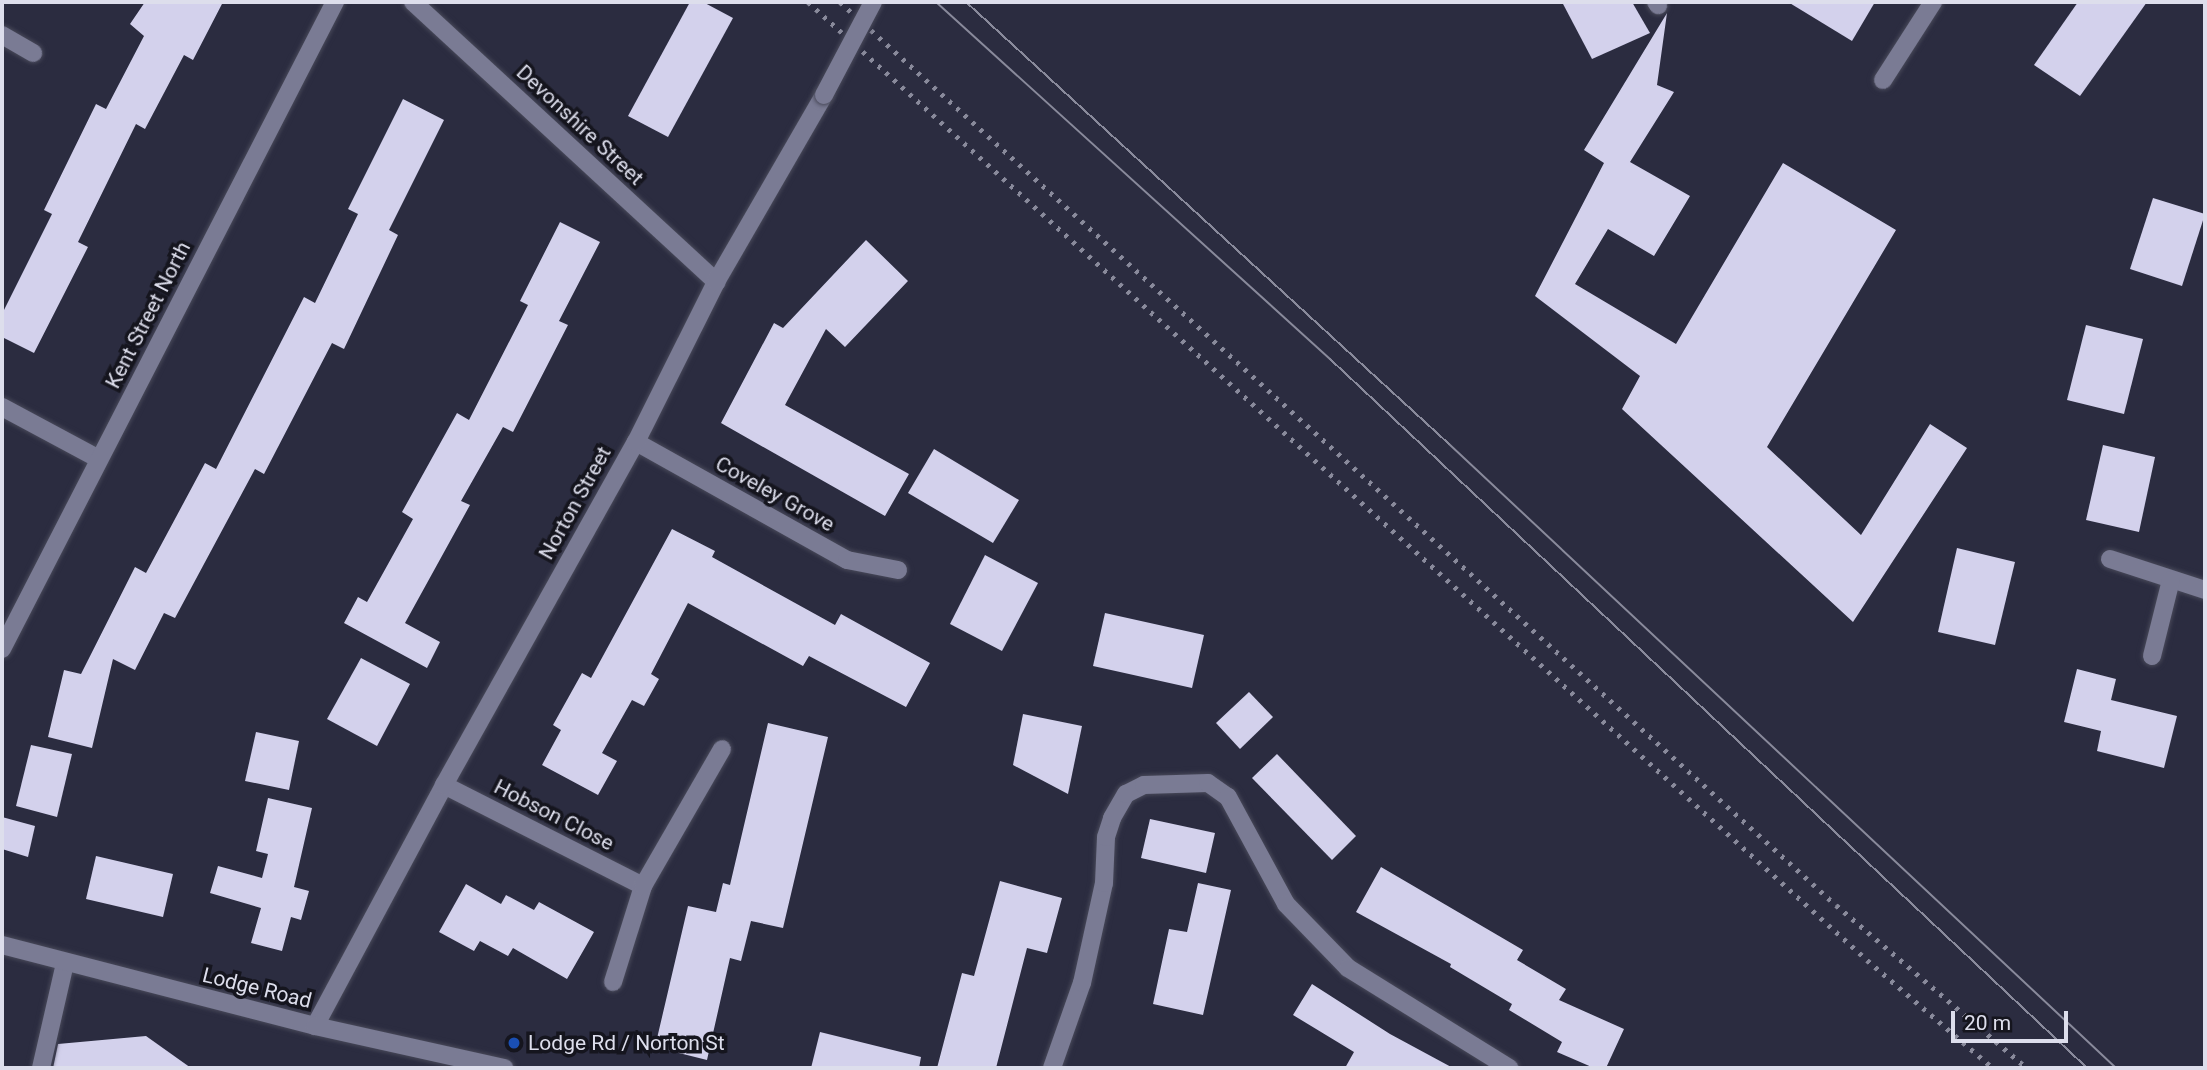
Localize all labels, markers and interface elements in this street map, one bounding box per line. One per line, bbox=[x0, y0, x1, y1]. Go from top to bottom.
street label: Devonshire Street bbox=[511, 60, 649, 190]
street label: Kent Street North bbox=[100, 237, 196, 393]
street label: Norton Street bbox=[534, 442, 616, 564]
street label: Coveley Grove bbox=[711, 451, 839, 537]
street label: Hobson Close bbox=[490, 774, 618, 856]
street label: Lodge Road bbox=[200, 962, 314, 1014]
scale bar bbox=[1955, 996, 2072, 1040]
text: 20 m bbox=[1964, 1011, 2011, 1035]
place label: Lodge Rd / Norton St bbox=[528, 1030, 725, 1056]
marker: Lodge Rd / Norton St bbox=[506, 1035, 522, 1051]

